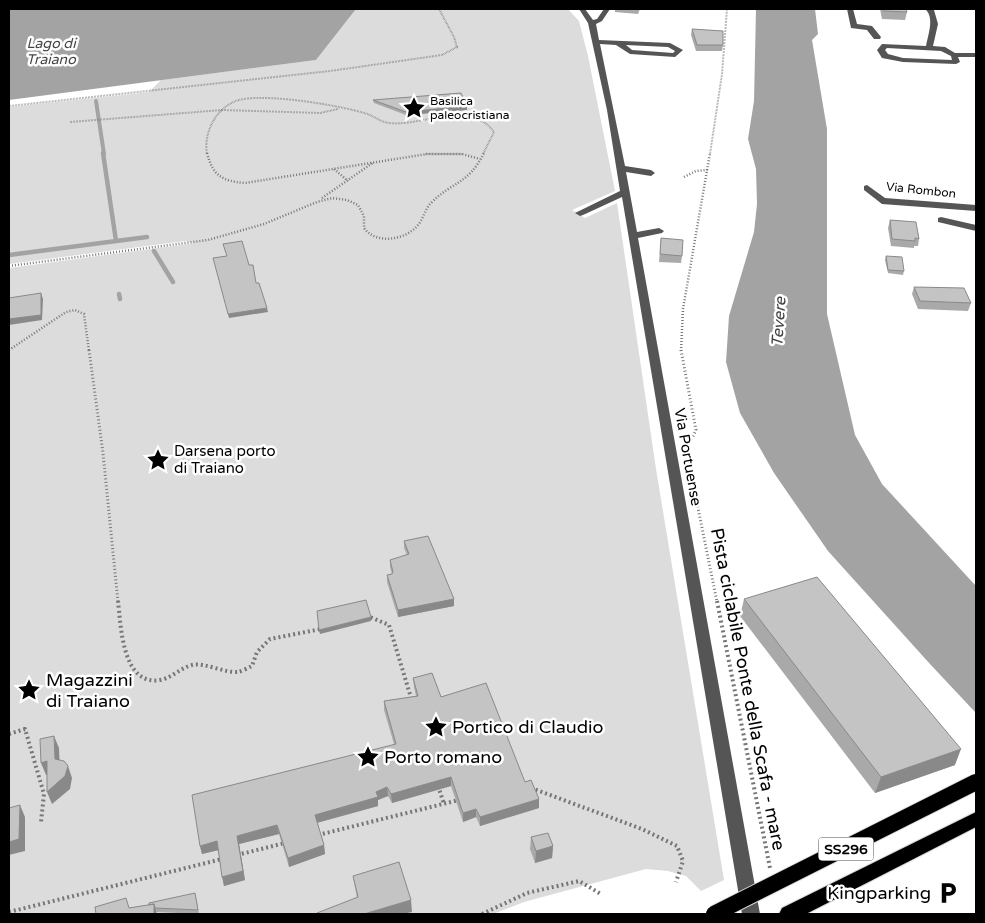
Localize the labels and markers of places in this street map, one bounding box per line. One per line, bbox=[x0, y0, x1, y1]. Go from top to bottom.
place label: Basilica paleocristiana bbox=[430, 94, 509, 122]
place icon: Basilica paleocristiana bbox=[401, 95, 427, 121]
place label: Darsena porto di Traiano bbox=[174, 442, 276, 477]
place icon: Darsena porto di Traiano bbox=[145, 447, 171, 473]
place label: Magazzini di Traiano bbox=[46, 669, 133, 712]
place icon: Magazzini di Traiano bbox=[16, 677, 42, 703]
place icon: Portico di Claudio bbox=[423, 714, 449, 740]
place label: Portico di Claudio bbox=[452, 716, 604, 738]
place icon: Porto romano bbox=[355, 744, 381, 770]
place label: Porto romano bbox=[384, 746, 502, 768]
parking icon: Kingparking bbox=[935, 880, 961, 906]
place label: Kingparking bbox=[827, 882, 931, 904]

